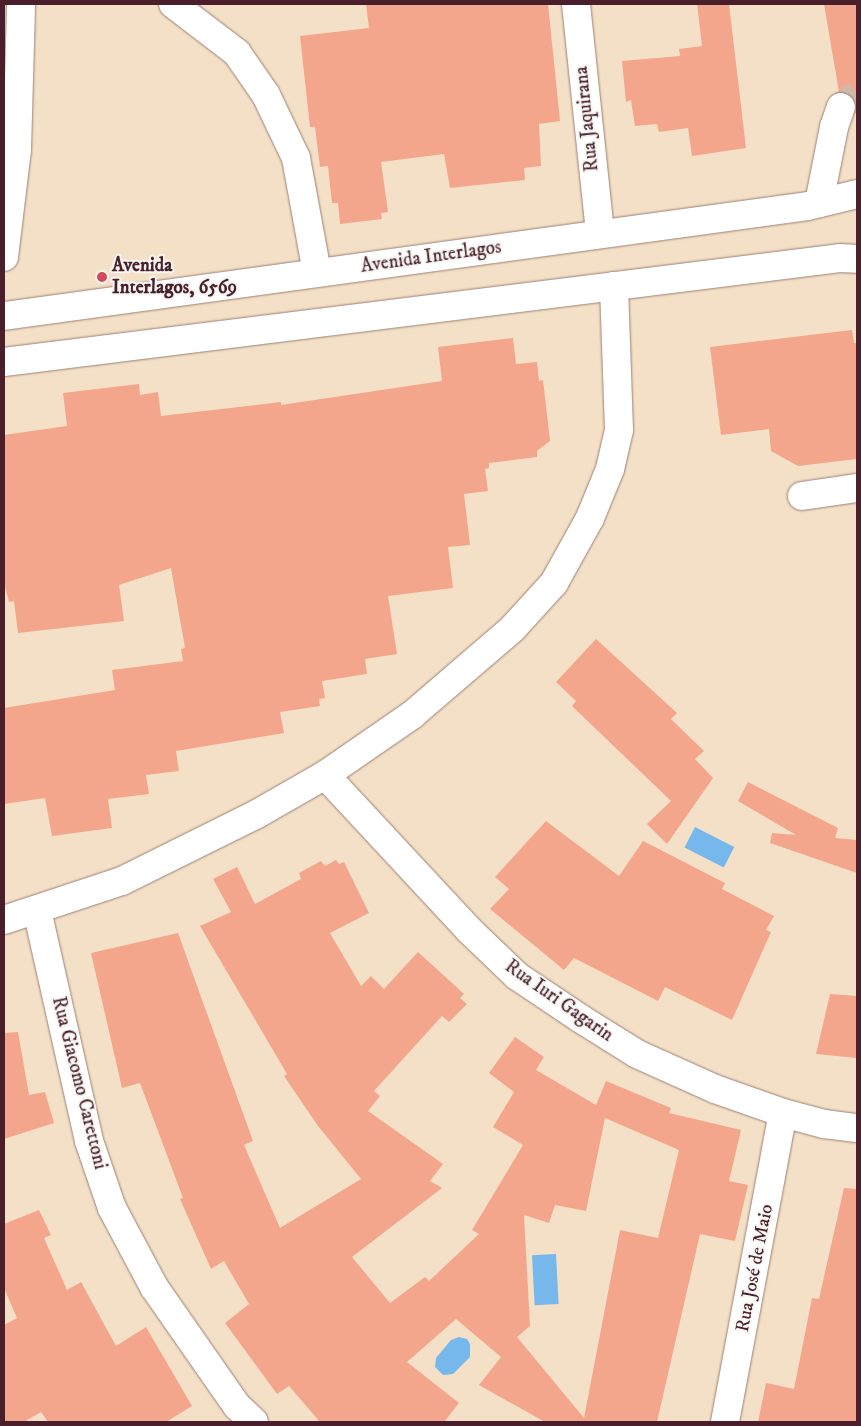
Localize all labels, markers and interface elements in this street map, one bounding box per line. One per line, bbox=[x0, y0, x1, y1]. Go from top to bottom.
street label: Rua Jaquirana bbox=[570, 65, 604, 173]
street label: Avenida Interlagos bbox=[359, 236, 503, 278]
place label: Avenida Interlagos, 6569 bbox=[112, 255, 237, 299]
marker: Avenida Interlagos, 6569 bbox=[96, 271, 108, 283]
street label: Rua Iuri Gagarin bbox=[500, 955, 618, 1047]
street label: Rua Giacomo Carettoni bbox=[47, 994, 111, 1172]
street label: Rua José de Maio bbox=[731, 1202, 779, 1334]

